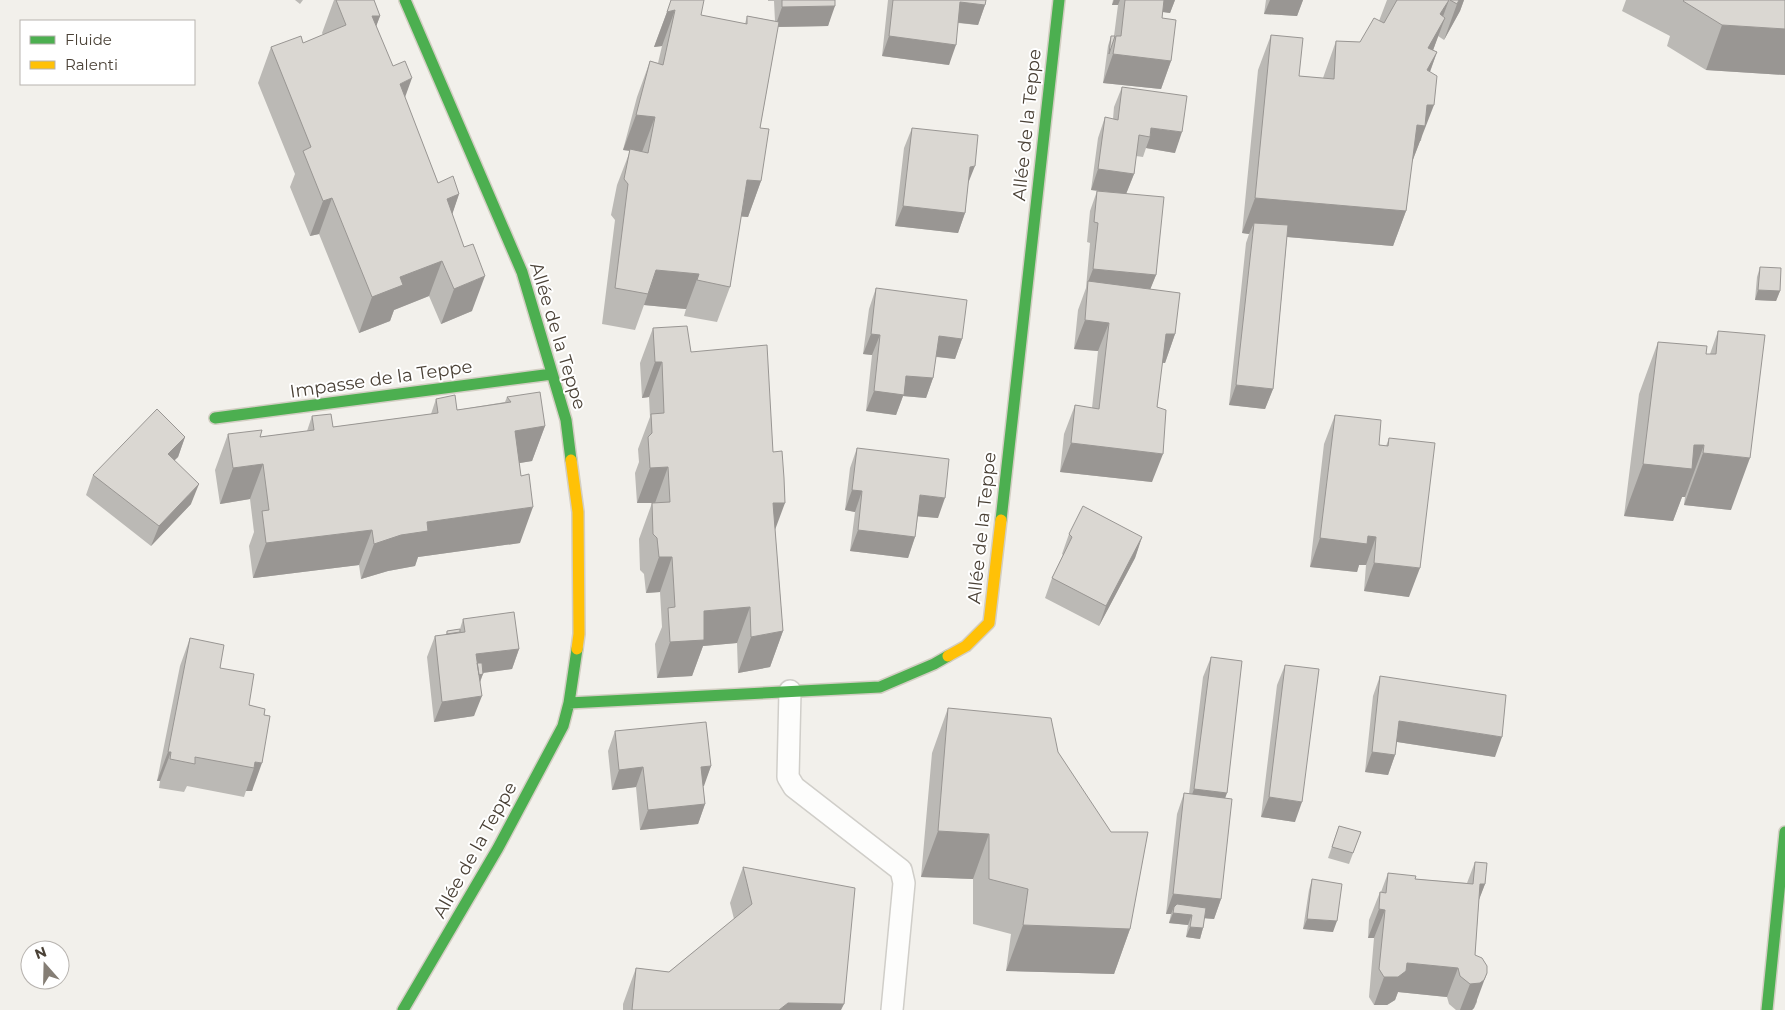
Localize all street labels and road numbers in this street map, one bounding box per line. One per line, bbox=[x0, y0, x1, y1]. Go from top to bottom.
street label: Allée de la Teppe bbox=[1008, 48, 1046, 202]
street label: Allée de la Teppe bbox=[525, 260, 591, 412]
street label: Impasse de la Teppe bbox=[288, 355, 474, 403]
street label: Allée de la Teppe bbox=[963, 451, 1001, 605]
street label: Allée de la Teppe bbox=[428, 778, 522, 922]

